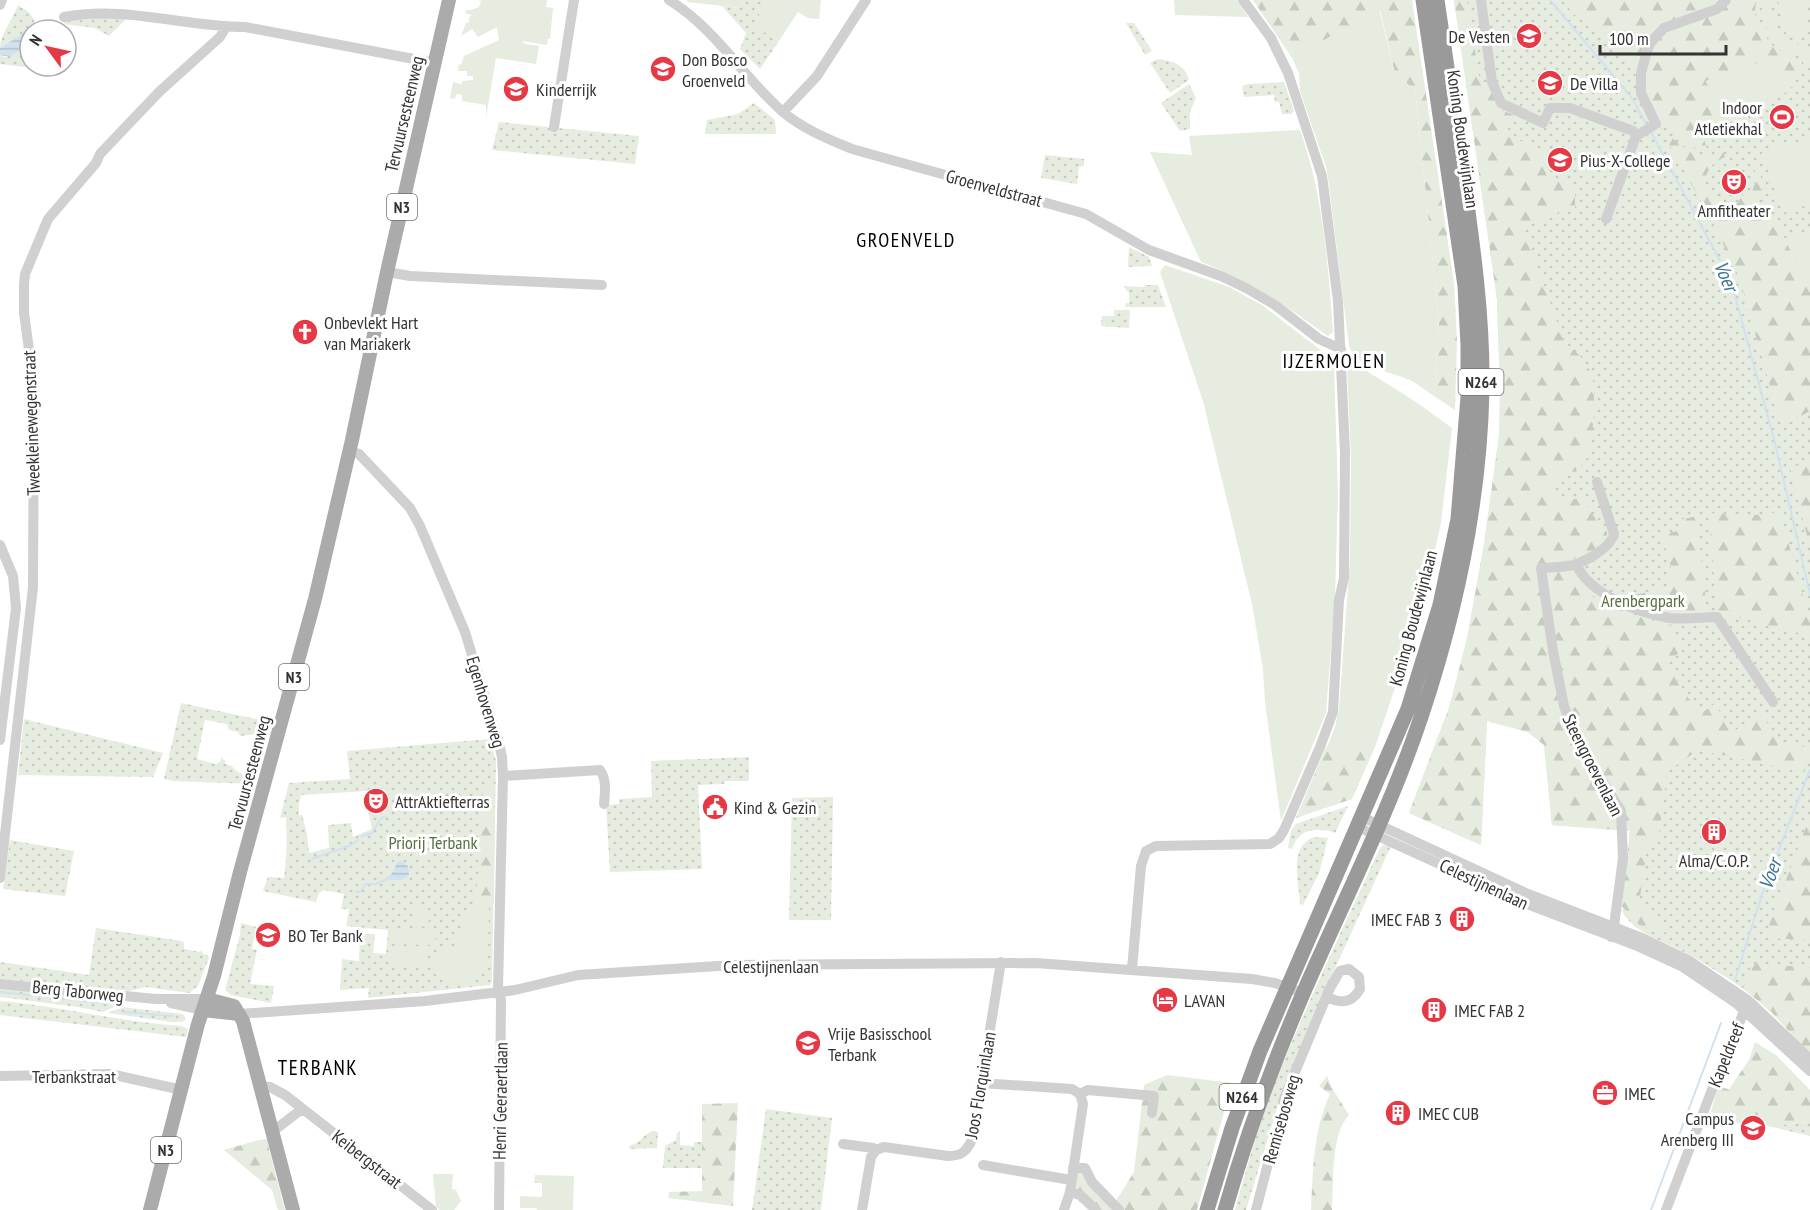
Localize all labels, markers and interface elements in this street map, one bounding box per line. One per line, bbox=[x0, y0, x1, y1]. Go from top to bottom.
north arrow bbox=[18, 18, 78, 78]
scale bar bbox=[1600, 18, 1726, 56]
school or university icon: De Vesten bbox=[1514, 21, 1544, 51]
place label: De Vesten bbox=[1449, 25, 1510, 48]
text: 100 m bbox=[1609, 27, 1649, 50]
text: N bbox=[25, 31, 46, 49]
place label: Don Bosco Groenveld bbox=[682, 48, 747, 92]
street label: Tervuursesteenweg bbox=[379, 54, 429, 174]
school or university icon: Don Bosco Groenveld bbox=[648, 54, 678, 84]
street label: Koning Boudewijnlaan bbox=[1442, 68, 1484, 210]
school or university icon: De Villa bbox=[1535, 68, 1565, 98]
place label: De Villa bbox=[1570, 72, 1618, 95]
school or university icon: Kinderrijk bbox=[501, 74, 531, 104]
place label: Kinderrijk bbox=[536, 78, 597, 101]
place label: Indoor Atletiekhal bbox=[1695, 96, 1763, 140]
sports icon: Indoor Atletiekhal bbox=[1767, 102, 1797, 132]
school or university icon: Pius-X-College bbox=[1545, 145, 1575, 175]
place label: Pius-X-College bbox=[1580, 149, 1670, 172]
street label: Groenveldstraat bbox=[943, 164, 1045, 212]
theatre icon: Amfitheater bbox=[1719, 167, 1749, 197]
road number: N3 bbox=[387, 194, 417, 220]
place label: Amfitheater bbox=[1698, 199, 1770, 222]
district label: GROENVELD bbox=[856, 227, 956, 253]
water label: Voer bbox=[1708, 257, 1745, 298]
place label: Onbevlekt Hart van Mariakerk bbox=[324, 311, 418, 355]
church icon: Onbevlekt Hart van Mariakerk bbox=[290, 317, 320, 347]
district label: IJZERMOLEN bbox=[1283, 348, 1385, 374]
street label: Tweekleinewegenstraat bbox=[17, 350, 45, 496]
road number: N264 bbox=[1458, 369, 1504, 395]
street label: Koning Boudewijnlaan bbox=[1384, 548, 1442, 688]
park label: Arenbergpark bbox=[1601, 589, 1685, 612]
street label: Egenhovenweg bbox=[461, 654, 511, 750]
road number: N3 bbox=[279, 664, 309, 690]
street label: Steengroevenlaan bbox=[1557, 710, 1629, 820]
street label: Tervuursesteenweg bbox=[223, 713, 275, 833]
theatre icon: AttrAktiefterras bbox=[361, 786, 391, 816]
place label: AttrAktiefterras bbox=[395, 790, 490, 813]
public building icon: Kind & Gezin bbox=[700, 792, 730, 822]
place label: Kind & Gezin bbox=[734, 796, 816, 819]
building icon: Alma/C.O.P. bbox=[1699, 817, 1729, 847]
park label: Priorij Terbank bbox=[389, 831, 477, 854]
place label: Alma/C.O.P. bbox=[1679, 849, 1749, 872]
street label: Celestijnenlaan bbox=[1436, 853, 1532, 915]
water label: Voer bbox=[1753, 853, 1788, 893]
building icon: IMEC FAB 3 bbox=[1447, 904, 1477, 934]
place label: IMEC FAB 3 bbox=[1371, 908, 1442, 931]
school or university icon: BO Ter Bank bbox=[253, 920, 283, 950]
place label: BO Ter Bank bbox=[288, 924, 363, 947]
street label: Celestijnenlaan bbox=[723, 955, 819, 978]
street label: Berg Taborweg bbox=[31, 975, 125, 1007]
hotel icon: LAVAN bbox=[1150, 985, 1180, 1015]
place label: LAVAN bbox=[1184, 989, 1225, 1012]
building icon: IMEC FAB 2 bbox=[1419, 995, 1449, 1025]
place label: IMEC FAB 2 bbox=[1454, 999, 1525, 1022]
street label: Kapeldreef bbox=[1703, 1018, 1750, 1090]
place label: Vrije Basisschool Terbank bbox=[827, 1022, 932, 1066]
school or university icon: Vrije Basisschool Terbank bbox=[793, 1028, 823, 1058]
street label: Joos Florquinlaan bbox=[959, 1030, 1001, 1141]
street label: Henri Geeraertlaan bbox=[487, 1042, 513, 1160]
district label: TERBANK bbox=[278, 1054, 358, 1081]
street label: Terbankstraat bbox=[32, 1065, 116, 1088]
street label: Remisebosweg bbox=[1257, 1072, 1305, 1166]
office icon: IMEC bbox=[1590, 1078, 1620, 1108]
place label: IMEC bbox=[1624, 1082, 1656, 1105]
road number: N264 bbox=[1220, 1084, 1264, 1110]
building icon: IMEC CUB bbox=[1383, 1098, 1413, 1128]
place label: IMEC CUB bbox=[1418, 1102, 1479, 1125]
place label: Campus Arenberg III bbox=[1661, 1107, 1734, 1151]
school or university icon: Campus Arenberg III bbox=[1738, 1113, 1768, 1143]
street label: Keibergstraat bbox=[327, 1124, 407, 1194]
road number: N3 bbox=[151, 1137, 181, 1163]

